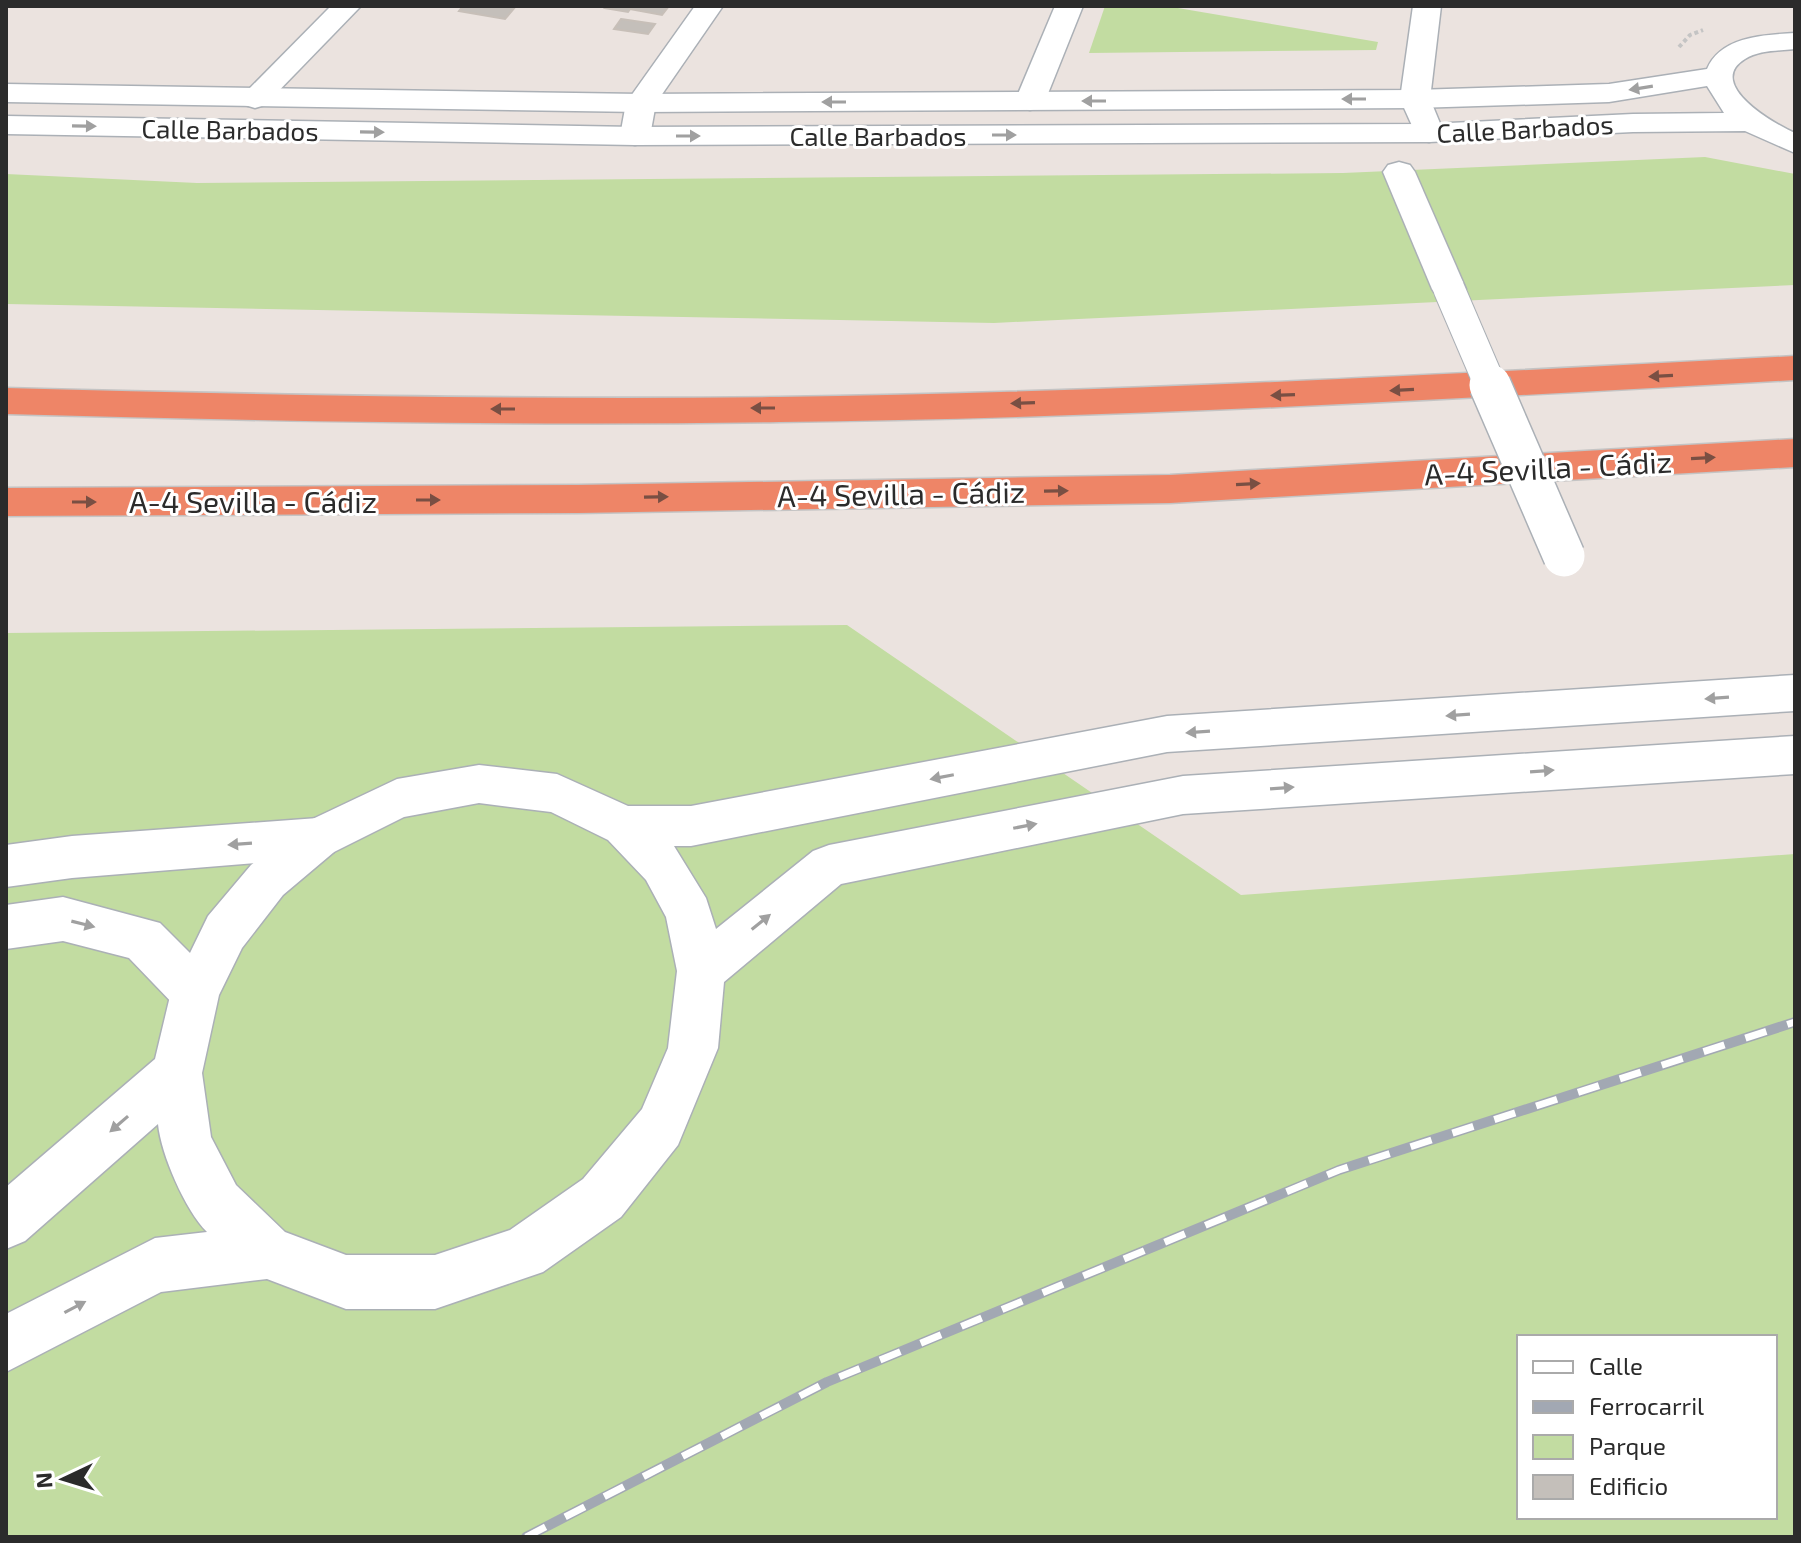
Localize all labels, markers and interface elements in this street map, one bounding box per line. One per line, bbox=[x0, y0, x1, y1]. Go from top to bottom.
one-way arrow bbox=[1628, 82, 1653, 95]
one-way arrow bbox=[1341, 93, 1366, 105]
one-way arrow bbox=[1081, 95, 1106, 107]
one-way arrow bbox=[821, 96, 846, 108]
street label: Calle Barbados bbox=[1436, 108, 1614, 148]
street label: Calle Barbados bbox=[141, 112, 319, 146]
one-way arrow bbox=[72, 120, 97, 133]
street label: Calle Barbados bbox=[789, 120, 967, 151]
one-way arrow bbox=[360, 125, 385, 138]
one-way arrow bbox=[992, 129, 1017, 141]
one-way arrow bbox=[676, 130, 701, 142]
one-way arrow bbox=[1648, 370, 1673, 383]
one-way arrow bbox=[1389, 384, 1414, 397]
one-way arrow bbox=[1270, 389, 1295, 402]
one-way arrow bbox=[1010, 397, 1035, 410]
one-way arrow bbox=[750, 402, 775, 414]
one-way arrow bbox=[490, 403, 515, 415]
street label: A-4 Sevilla - Cádiz bbox=[1423, 443, 1673, 491]
one-way arrow bbox=[1691, 451, 1716, 464]
street label: A-4 Sevilla - Cádiz bbox=[777, 473, 1025, 513]
one-way arrow bbox=[1236, 477, 1261, 490]
street label: A-4 Sevilla - Cádiz bbox=[129, 483, 377, 519]
one-way arrow bbox=[1044, 484, 1069, 497]
one-way arrow bbox=[644, 491, 669, 504]
one-way arrow bbox=[416, 494, 441, 506]
one-way arrow bbox=[72, 496, 97, 508]
one-way arrow bbox=[1704, 692, 1729, 705]
one-way arrow bbox=[1445, 709, 1470, 722]
one-way arrow bbox=[1185, 726, 1210, 739]
one-way arrow bbox=[1529, 764, 1554, 777]
one-way arrow bbox=[930, 772, 955, 784]
one-way arrow bbox=[1270, 781, 1295, 794]
one-way arrow bbox=[1013, 820, 1038, 832]
one-way arrow bbox=[228, 838, 253, 851]
one-way arrow bbox=[751, 913, 772, 930]
one-way arrow bbox=[70, 918, 95, 930]
one-way arrow bbox=[109, 1115, 129, 1132]
one-way arrow bbox=[63, 1300, 86, 1313]
legend bbox=[1517, 1335, 1777, 1519]
text: Calle bbox=[1589, 1351, 1643, 1380]
text: Ferrocarril bbox=[1589, 1391, 1704, 1420]
text: Parque bbox=[1589, 1431, 1666, 1460]
north arrow bbox=[24, 1439, 104, 1519]
text: Edificio bbox=[1589, 1471, 1668, 1500]
text: N bbox=[30, 1472, 57, 1489]

